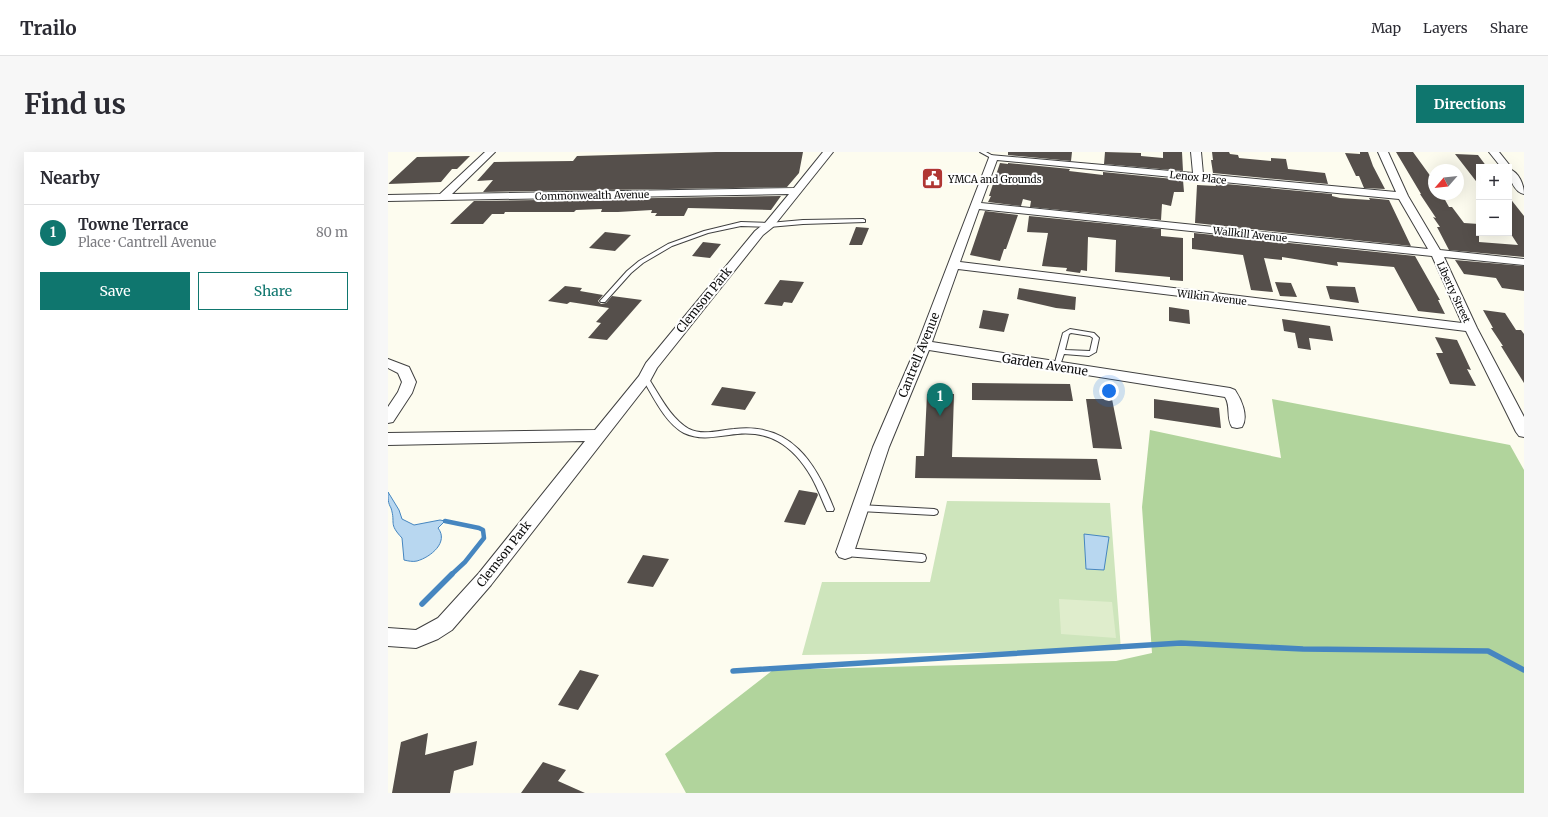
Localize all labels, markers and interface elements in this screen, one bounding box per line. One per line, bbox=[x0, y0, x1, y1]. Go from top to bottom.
text: Trailo bbox=[20, 16, 77, 40]
text: Map bbox=[1371, 19, 1401, 37]
text: Layers bbox=[1423, 19, 1468, 37]
text: Share bbox=[1490, 19, 1528, 37]
button: Directions bbox=[1416, 85, 1524, 123]
text: Find us bbox=[24, 86, 126, 122]
north arrow bbox=[1428, 164, 1464, 200]
map controls bbox=[1476, 164, 1512, 236]
button: + bbox=[1476, 164, 1512, 200]
public building icon: YMCA and Grounds bbox=[920, 166, 946, 192]
text: Nearby bbox=[40, 167, 100, 189]
street label: Lenox Place bbox=[1169, 168, 1227, 187]
place label: YMCA and Grounds bbox=[947, 173, 1042, 186]
street label: Commonwealth Avenue bbox=[535, 188, 649, 203]
button: − bbox=[1476, 200, 1512, 236]
text: Towne Terrace bbox=[78, 215, 188, 234]
text: 1 bbox=[50, 224, 56, 241]
text: 80 m bbox=[316, 224, 348, 241]
street label: Wallkill Avenue bbox=[1211, 224, 1288, 245]
text: Place · Cantrell Avenue bbox=[78, 234, 216, 251]
street label: Liberty Street bbox=[1434, 260, 1473, 325]
street label: Clemson Park bbox=[673, 264, 735, 336]
button: Save bbox=[40, 272, 190, 310]
button: Share bbox=[198, 272, 348, 310]
street label: Wilkin Avenue bbox=[1175, 287, 1247, 308]
street label: Cantrell Avenue bbox=[895, 310, 942, 400]
street label: Garden Avenue bbox=[1001, 350, 1089, 379]
your location bbox=[1099, 381, 1119, 401]
pin: 1 bbox=[927, 383, 953, 416]
street label: Clemson Park bbox=[473, 517, 534, 590]

